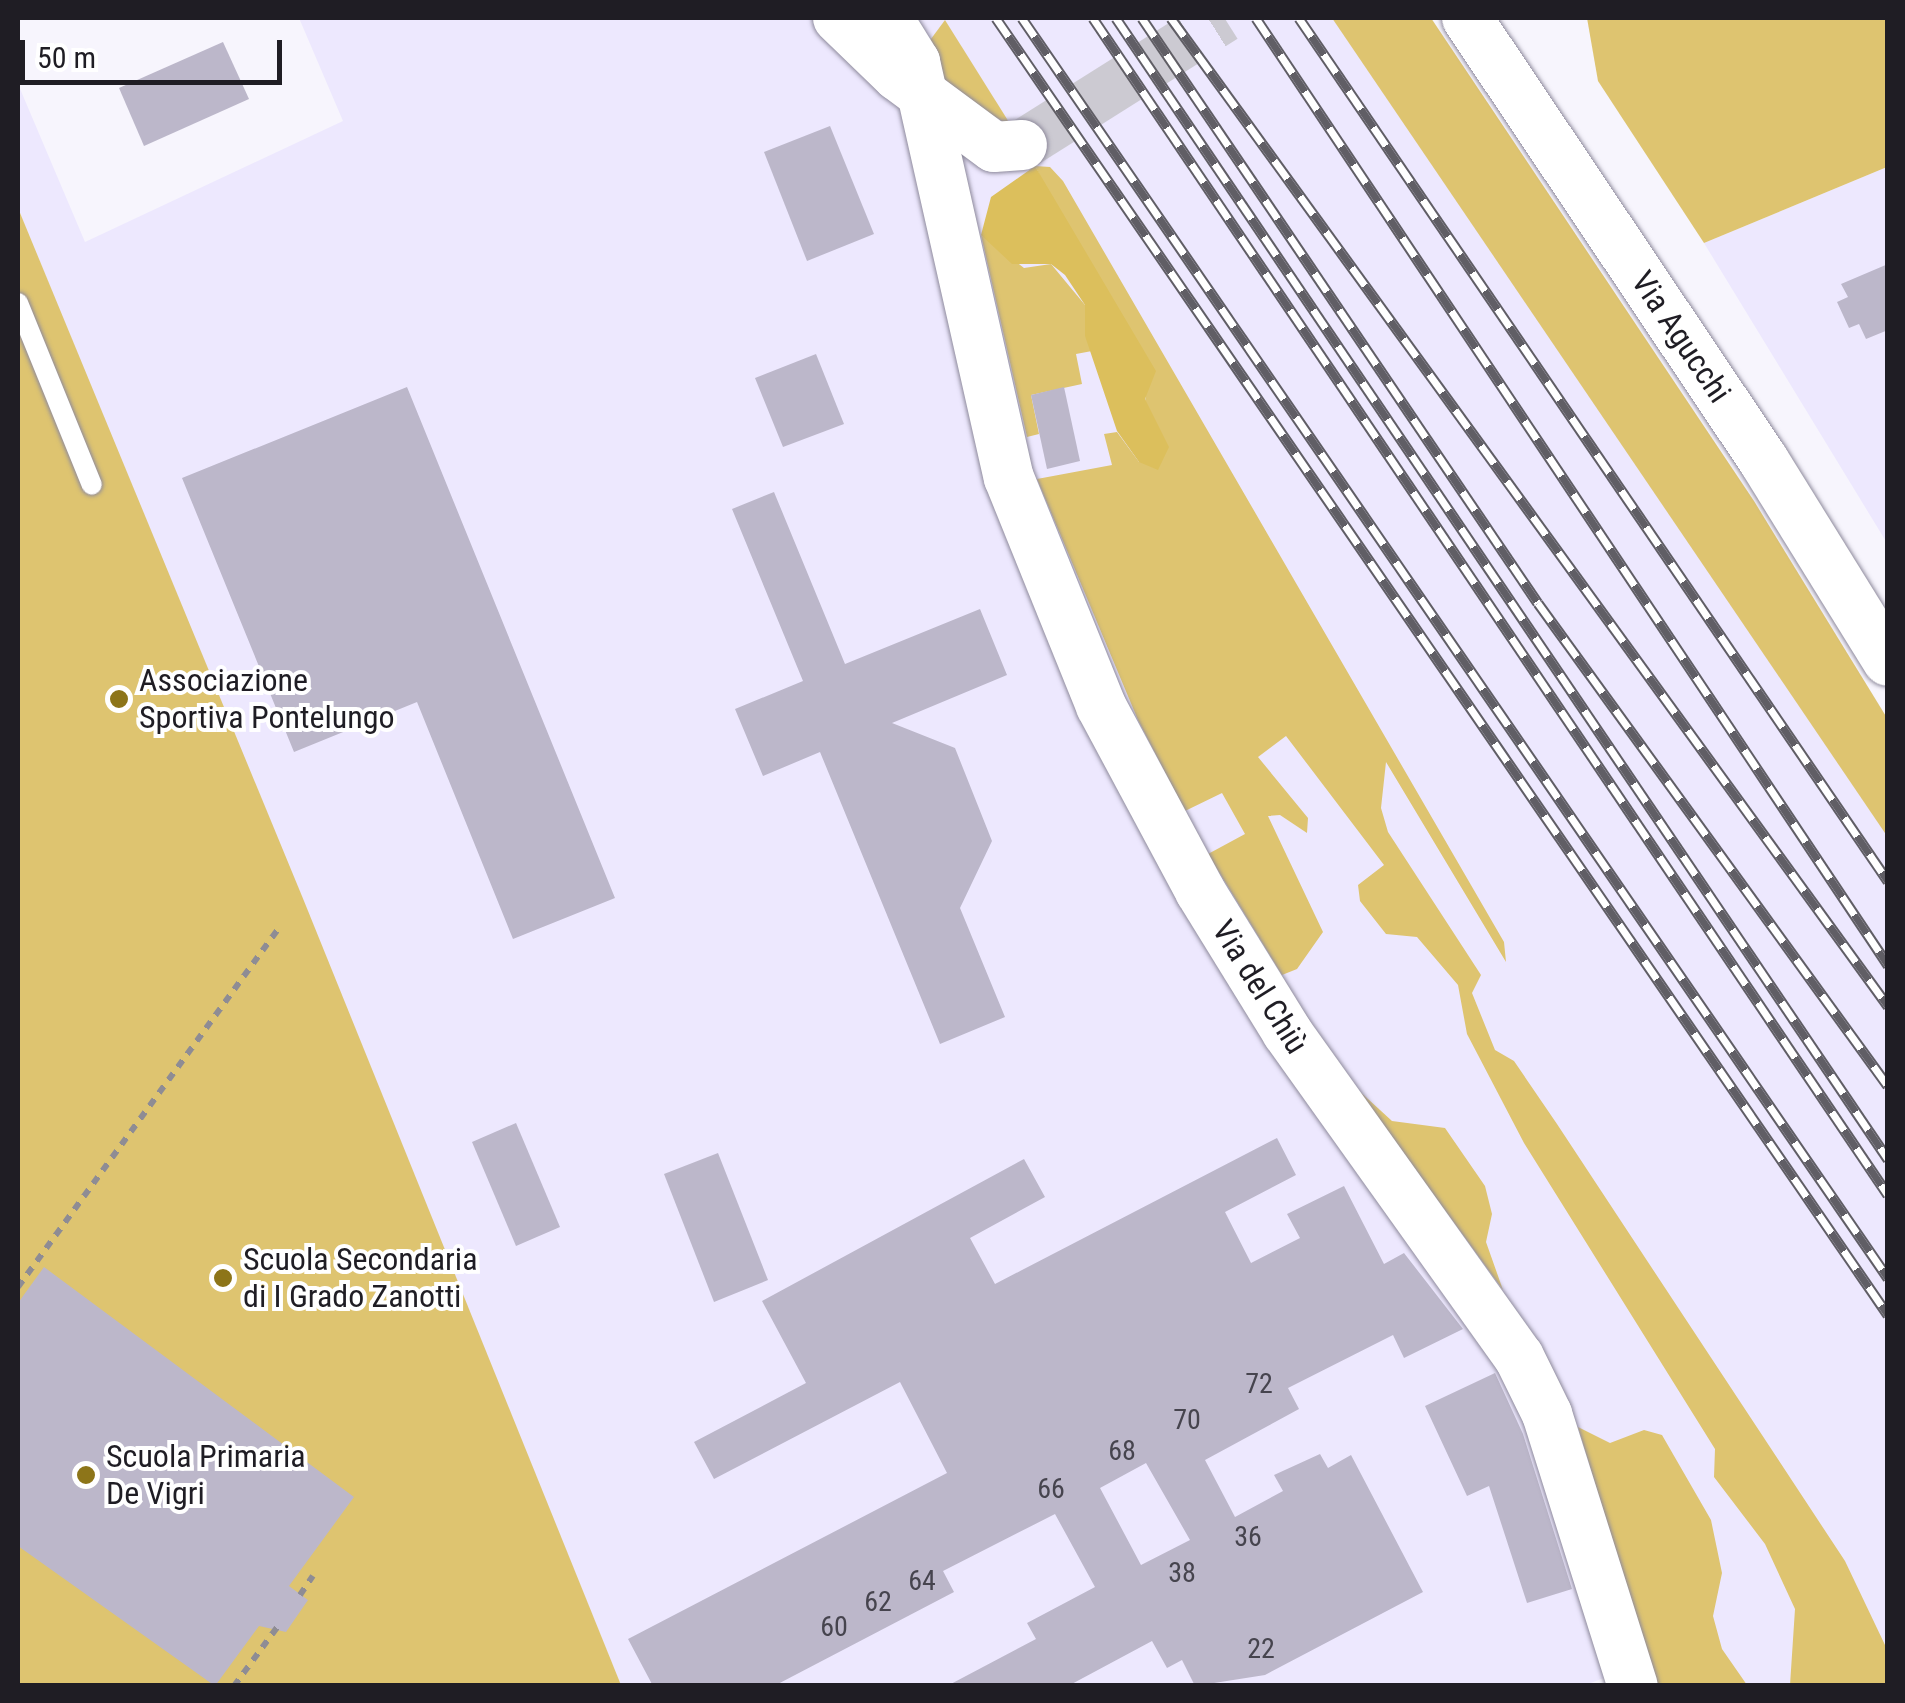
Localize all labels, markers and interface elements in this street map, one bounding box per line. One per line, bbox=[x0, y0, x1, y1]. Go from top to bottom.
scale bar bbox=[25, 20, 288, 82]
text: 50 m bbox=[37, 40, 96, 75]
street label: Via Agucchi bbox=[1623, 264, 1739, 410]
place label: Associazione Sportiva Pontelungo bbox=[139, 662, 395, 737]
marker: Associazione Sportiva Pontelungo bbox=[108, 688, 130, 710]
street label: Via del Chiù bbox=[1204, 913, 1316, 1061]
place label: Scuola Secondaria di I Grado Zanotti bbox=[243, 1241, 477, 1316]
marker: Scuola Secondaria di I Grado Zanotti bbox=[212, 1267, 234, 1289]
house number: 72 bbox=[1245, 1367, 1273, 1401]
house number: 70 bbox=[1173, 1403, 1201, 1437]
house number: 68 bbox=[1108, 1434, 1136, 1468]
place label: Scuola Primaria De Vigri bbox=[106, 1438, 306, 1513]
marker: Scuola Primaria De Vigri bbox=[75, 1464, 97, 1486]
house number: 66 bbox=[1037, 1472, 1065, 1506]
house number: 36 bbox=[1234, 1520, 1262, 1554]
house number: 38 bbox=[1168, 1556, 1196, 1590]
house number: 64 bbox=[908, 1564, 936, 1598]
house number: 62 bbox=[864, 1585, 892, 1619]
house number: 60 bbox=[820, 1610, 848, 1644]
house number: 22 bbox=[1247, 1632, 1275, 1666]

